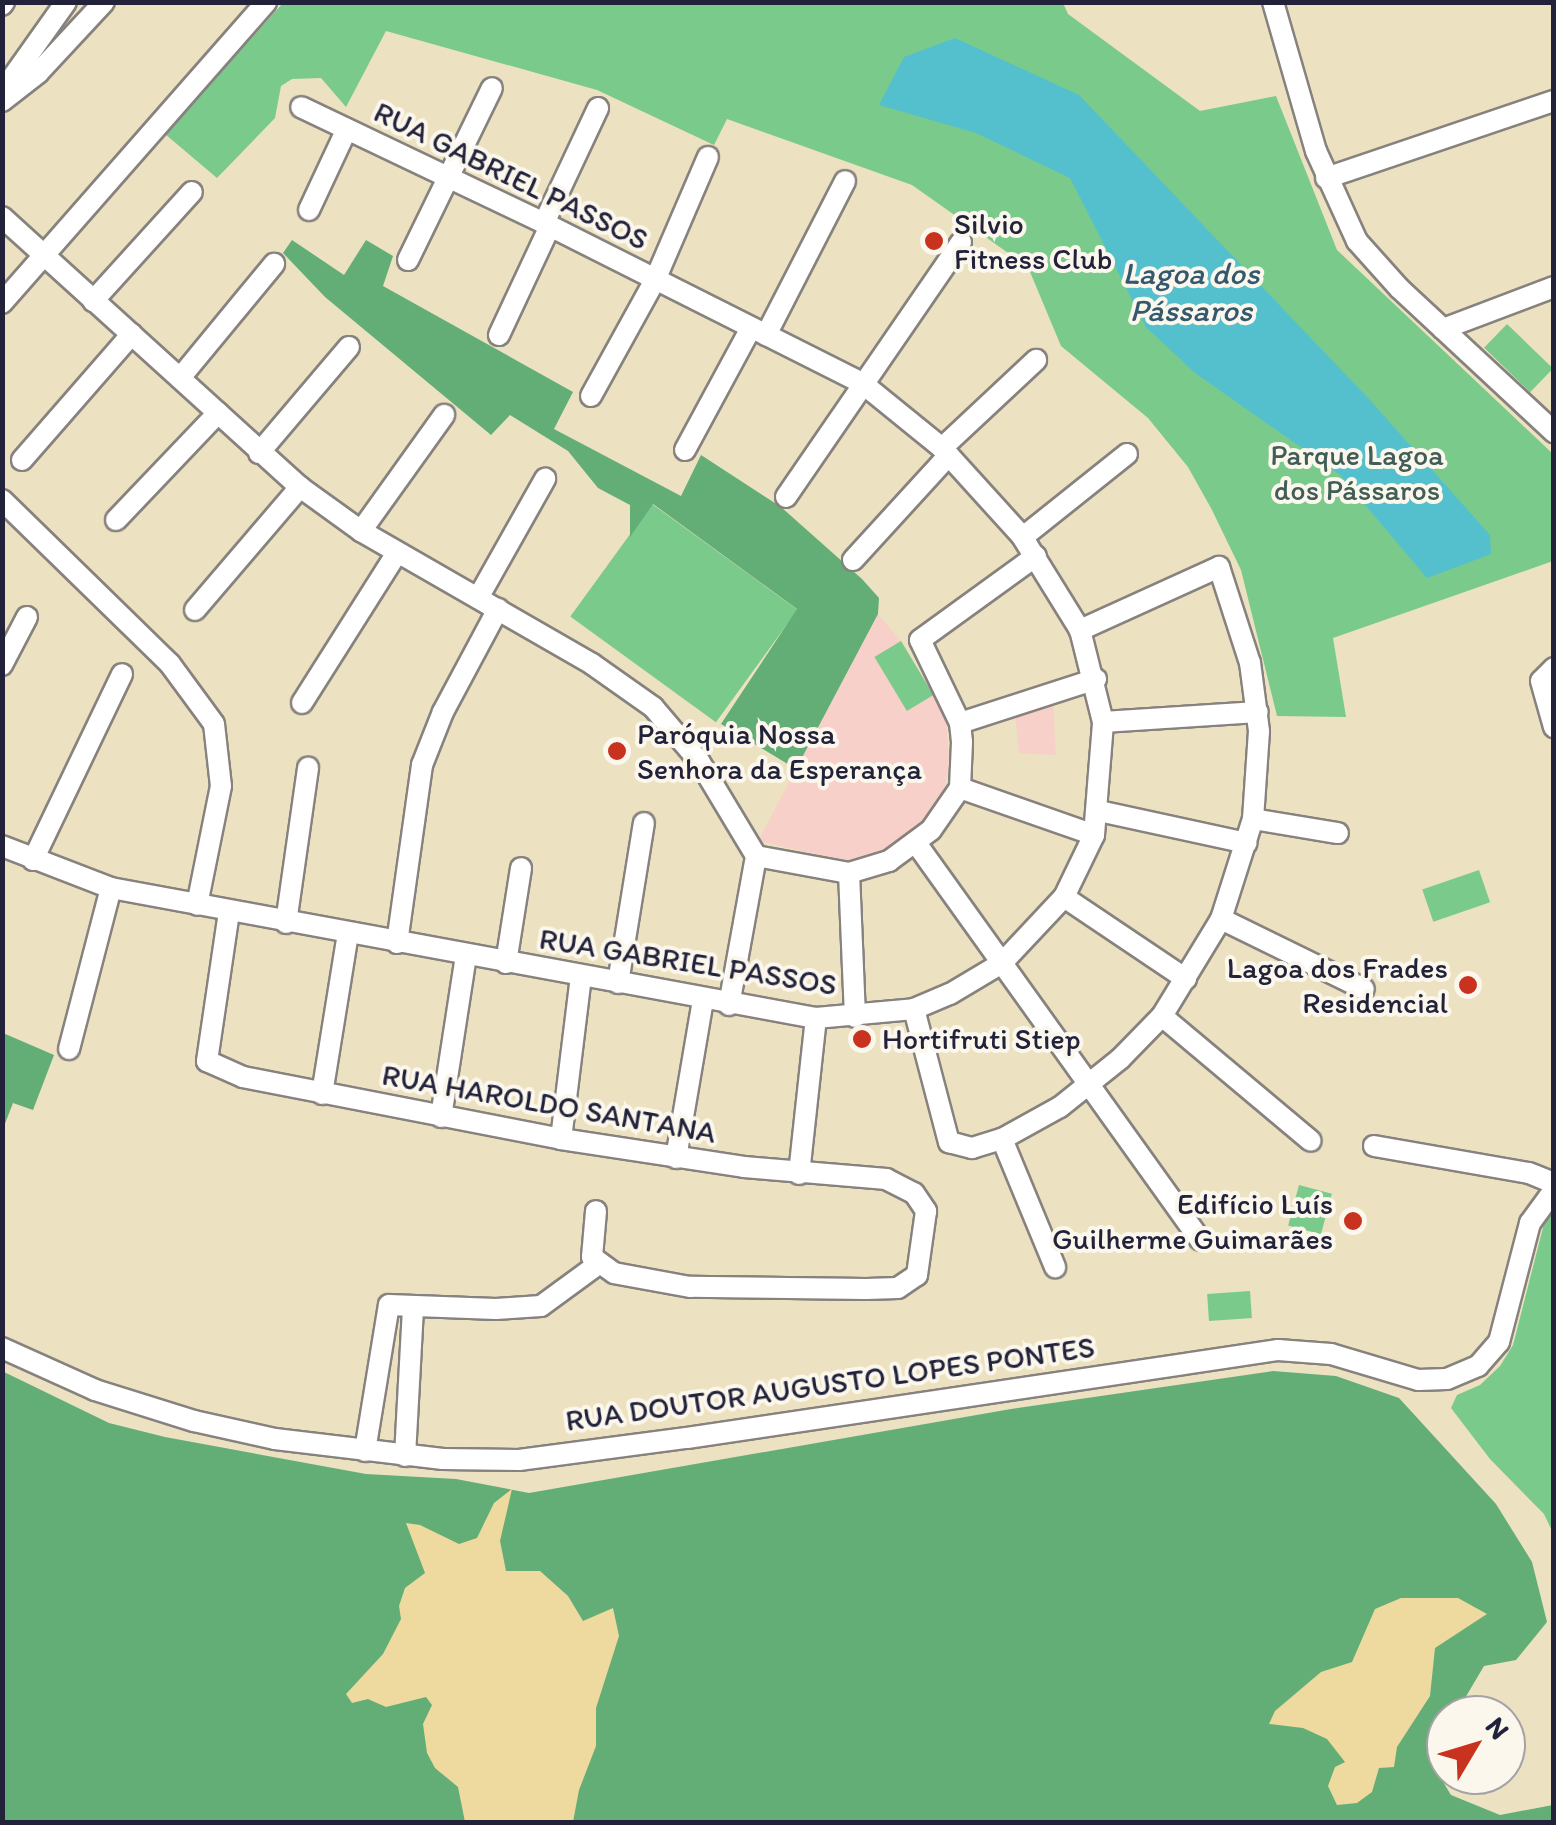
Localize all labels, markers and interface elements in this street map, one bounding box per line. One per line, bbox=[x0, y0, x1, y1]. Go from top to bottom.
street label: RUA GABRIEL PASSOS bbox=[371, 95, 651, 257]
place label: Silvio Fitness Club bbox=[954, 206, 1112, 276]
marker: Silvio Fitness Club bbox=[923, 230, 945, 252]
water label: Lagoa dos Pássaros bbox=[1122, 255, 1260, 330]
park label: Parque Lagoa dos Pássaros bbox=[1270, 437, 1444, 508]
place label: Paróquia Nossa Senhora da Esperança bbox=[637, 716, 921, 786]
marker: Paróquia Nossa Senhora da Esperança bbox=[606, 740, 628, 762]
street label: RUA GABRIEL PASSOS bbox=[539, 921, 837, 1003]
place label: Lagoa dos Frades Residencial bbox=[1226, 950, 1448, 1020]
marker: Lagoa dos Frades Residencial bbox=[1457, 974, 1479, 996]
place label: Hortifruti Stiep bbox=[882, 1021, 1079, 1057]
marker: Hortifruti Stiep bbox=[851, 1028, 873, 1050]
street label: RUA HAROLDO SANTANA bbox=[379, 1057, 719, 1151]
place label: Edifício Luís Guilherme Guimarães bbox=[1051, 1186, 1333, 1256]
marker: Edifício Luís Guilherme Guimarães bbox=[1342, 1210, 1364, 1232]
street label: RUA DOUTOR AUGUSTO LOPES PONTES bbox=[563, 1329, 1097, 1439]
north arrow bbox=[1426, 1695, 1526, 1795]
text: N bbox=[1479, 1710, 1517, 1746]

